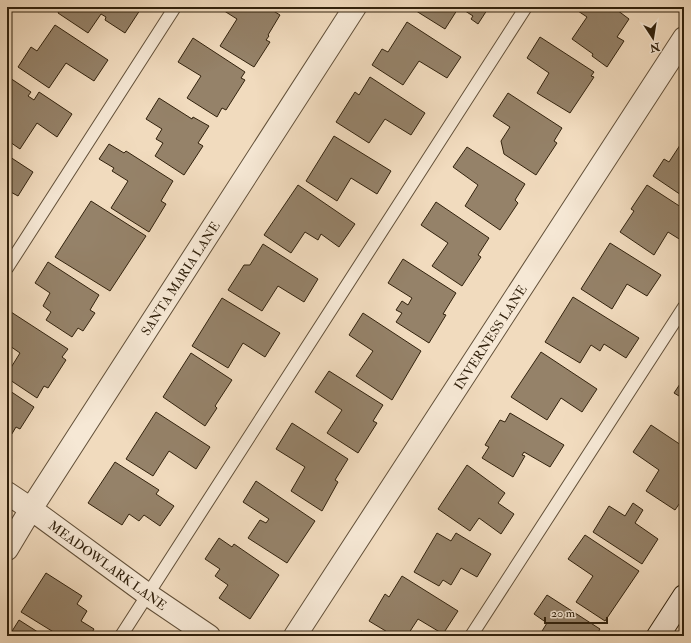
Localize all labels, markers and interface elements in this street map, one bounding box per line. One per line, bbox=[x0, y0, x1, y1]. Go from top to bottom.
north arrow bbox=[633, 18, 673, 58]
text: N bbox=[648, 40, 662, 55]
street label: SANTA MARIA LANE bbox=[138, 219, 224, 339]
street label: INVERNESS LANE bbox=[451, 282, 531, 393]
street label: MEADOWLARK LANE bbox=[45, 518, 170, 614]
scale bar bbox=[545, 599, 607, 625]
text: 20 m bbox=[551, 606, 576, 621]

